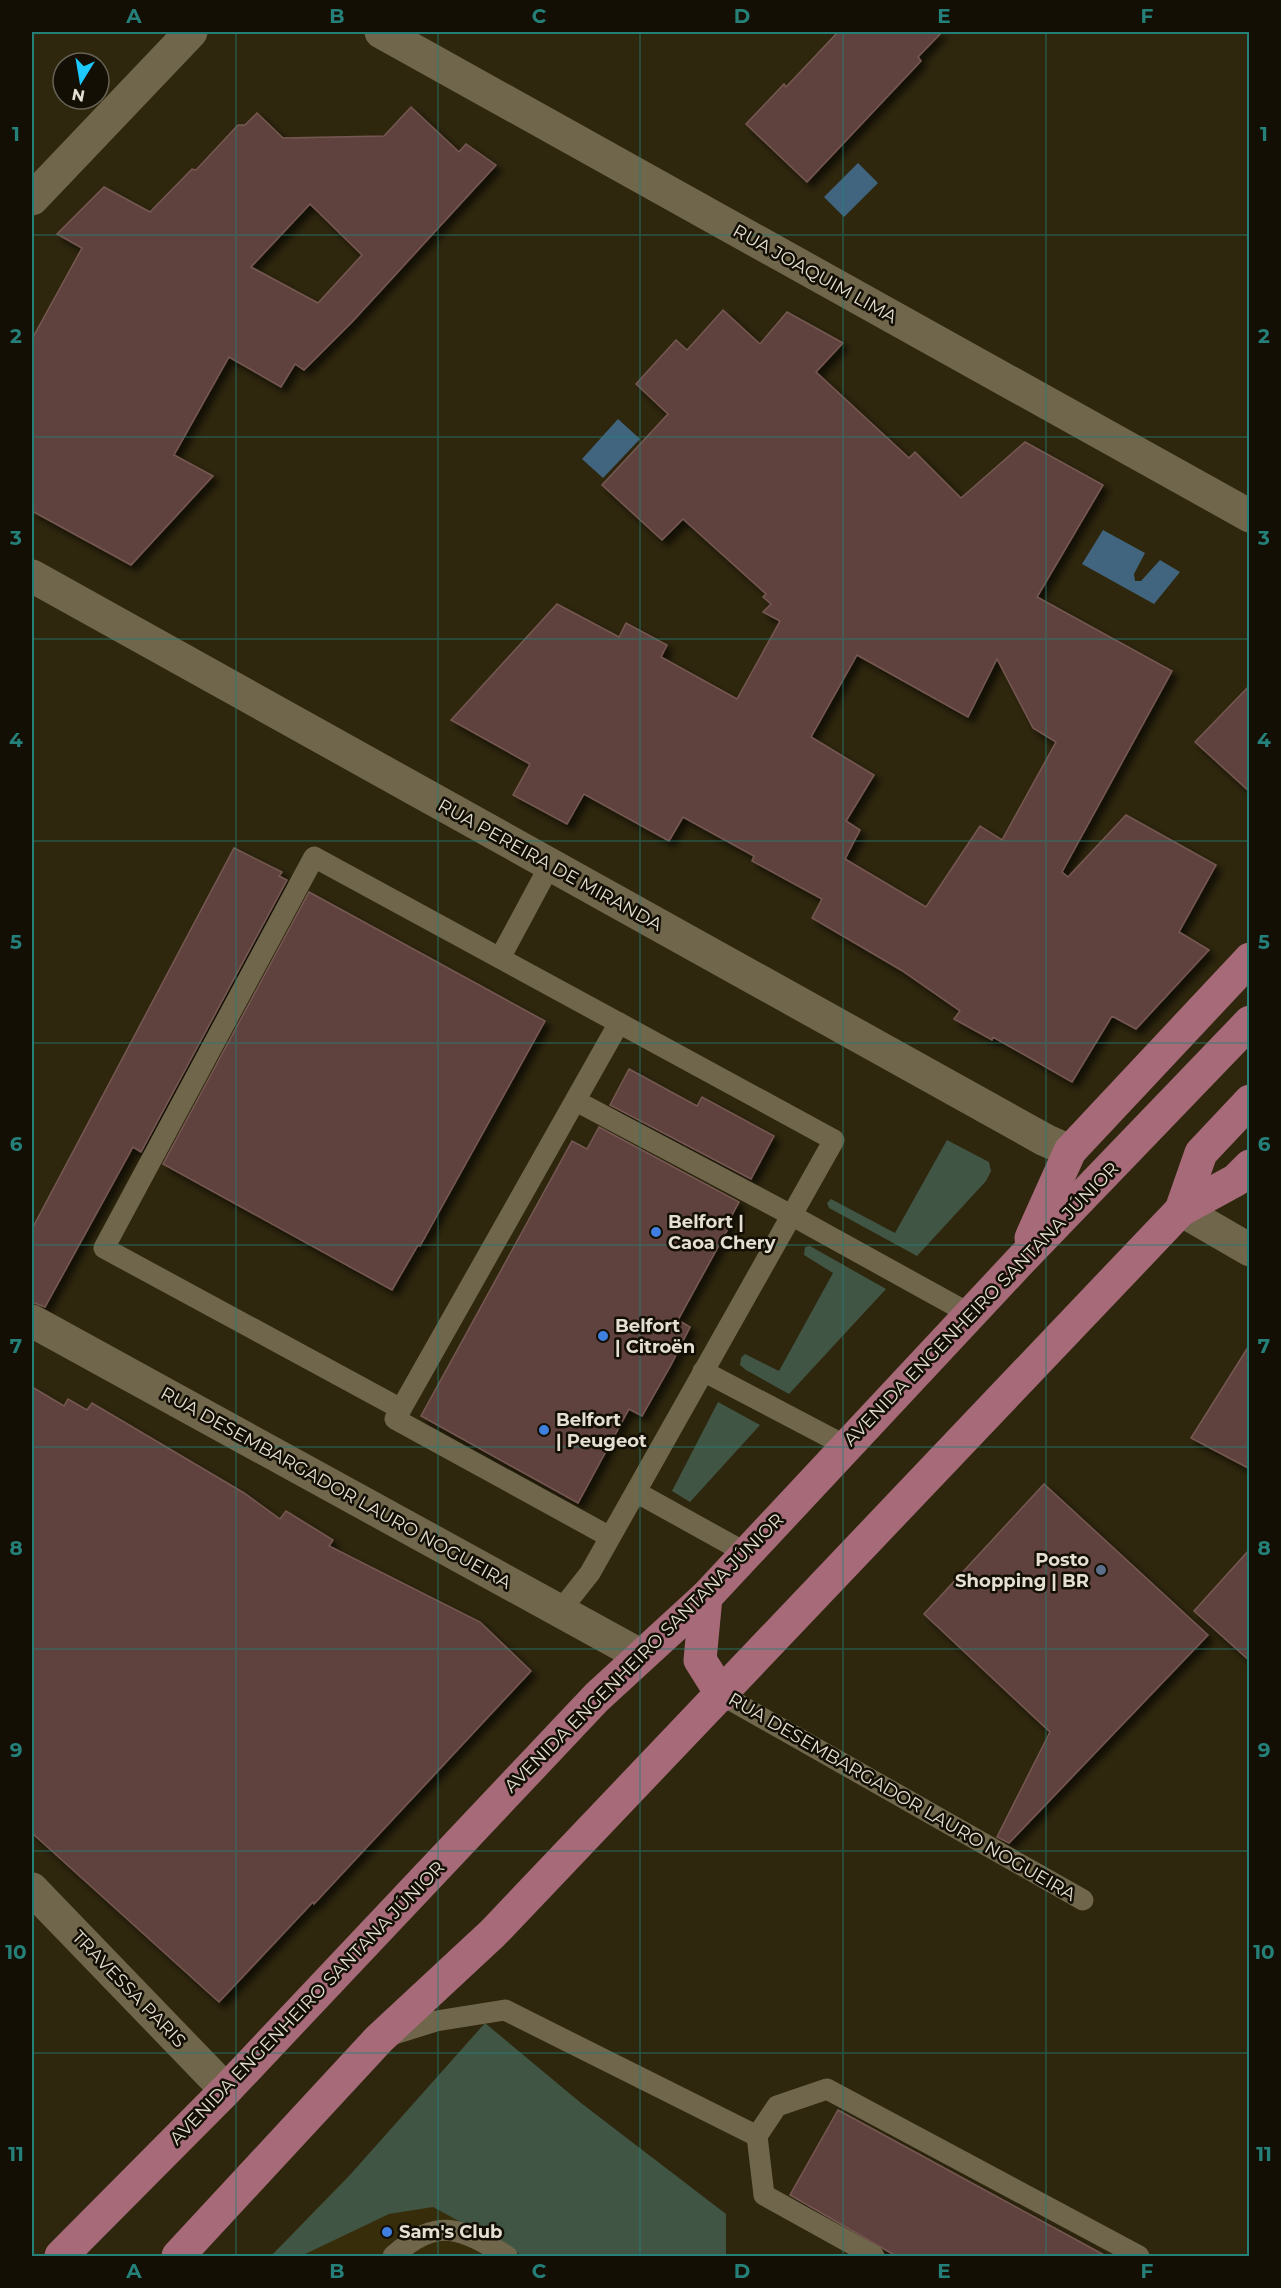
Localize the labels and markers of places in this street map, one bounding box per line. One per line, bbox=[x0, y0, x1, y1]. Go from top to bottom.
place label: Belfort | Caoa Chery bbox=[668, 1211, 776, 1254]
marker: Belfort | Caoa Chery bbox=[649, 1225, 663, 1239]
place label: Belfort | Citroën bbox=[615, 1315, 695, 1358]
marker: Belfort | Citroën bbox=[596, 1329, 610, 1343]
place label: Belfort | Peugeot bbox=[556, 1409, 647, 1452]
marker: Belfort | Peugeot bbox=[537, 1423, 551, 1437]
place label: Posto Shopping | BR bbox=[955, 1549, 1089, 1592]
marker: Posto Shopping | BR bbox=[1094, 1563, 1108, 1577]
place label: Sam's Club bbox=[399, 2221, 503, 2243]
marker: Sam's Club bbox=[380, 2225, 394, 2239]

